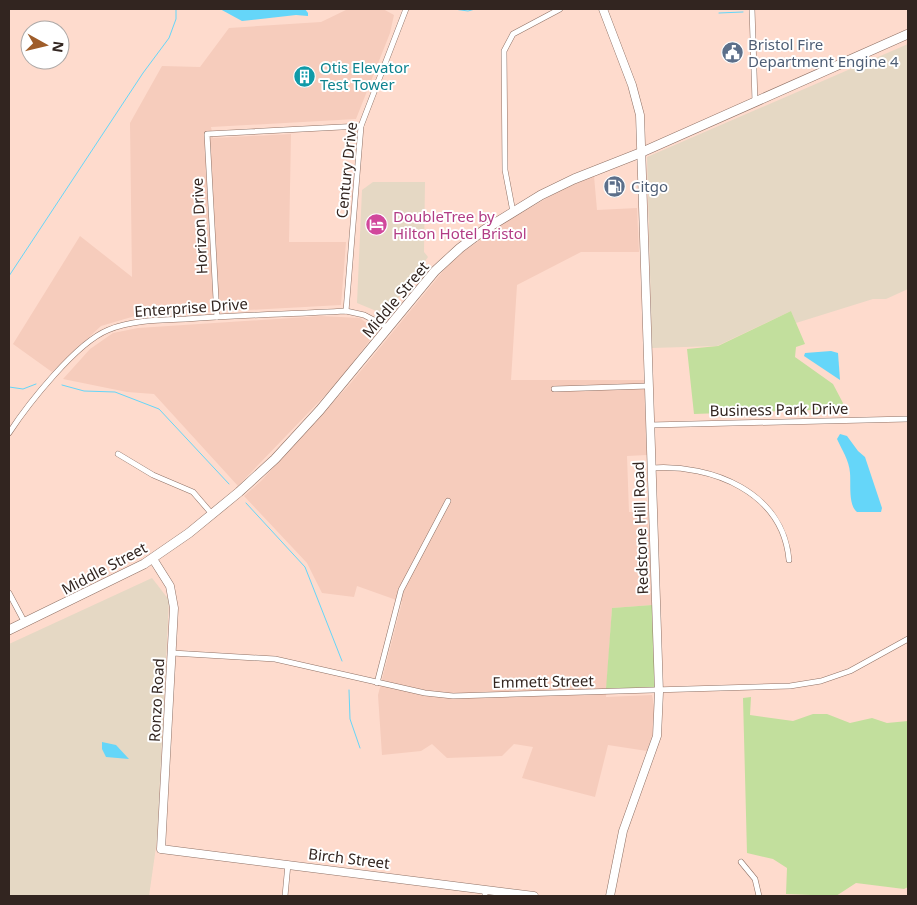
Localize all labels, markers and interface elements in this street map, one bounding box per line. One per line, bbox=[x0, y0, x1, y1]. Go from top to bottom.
north arrow bbox=[20, 20, 70, 70]
place label: Bristol Fire Department Engine 4 bbox=[748, 34, 899, 71]
text: N bbox=[48, 40, 69, 54]
public building icon: Bristol Fire Department Engine 4 bbox=[720, 41, 744, 65]
place label: Otis Elevator Test Tower bbox=[320, 57, 409, 94]
building icon: Otis Elevator Test Tower bbox=[292, 64, 316, 88]
street label: Century Drive bbox=[331, 121, 361, 219]
fuel station icon: Citgo bbox=[603, 174, 627, 198]
place label: Citgo bbox=[631, 176, 668, 196]
street label: Horizon Drive bbox=[186, 177, 212, 275]
place label: DoubleTree by Hilton Hotel Bristol bbox=[393, 206, 527, 243]
hotel icon: DoubleTree by Hilton Hotel Bristol bbox=[365, 213, 389, 237]
street label: Middle Street bbox=[357, 256, 433, 341]
street label: Enterprise Drive bbox=[134, 293, 248, 321]
street label: Business Park Drive bbox=[709, 398, 849, 420]
street label: Redstone Hill Road bbox=[628, 461, 652, 595]
street label: Middle Street bbox=[58, 537, 151, 599]
street label: Ronzo Road bbox=[144, 658, 168, 742]
street label: Emmett Street bbox=[492, 670, 594, 692]
street label: Birch Street bbox=[307, 843, 391, 873]

